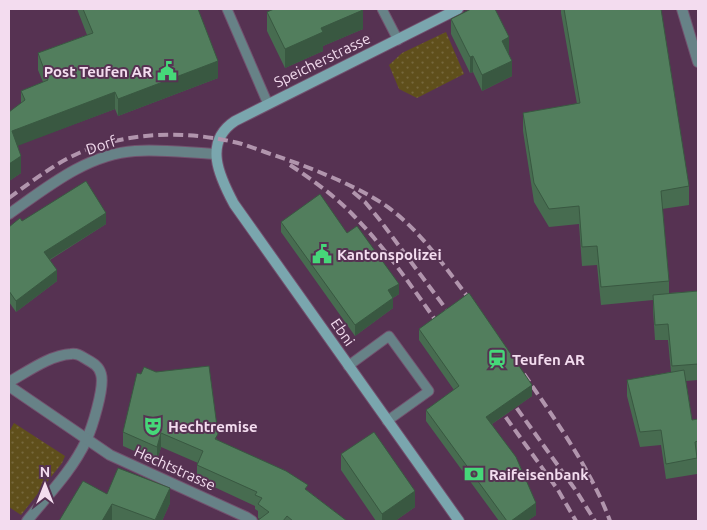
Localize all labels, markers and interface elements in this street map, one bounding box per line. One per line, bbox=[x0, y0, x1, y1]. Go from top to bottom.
street label: Speicherstrasse bbox=[271, 29, 373, 91]
public building icon: Post Teufen AR bbox=[156, 60, 178, 82]
place label: Post Teufen AR bbox=[44, 63, 152, 80]
street label: Dorf bbox=[84, 132, 119, 158]
public building icon: Kantonspolizei bbox=[311, 243, 333, 265]
place label: Kantonspolizei bbox=[337, 246, 442, 263]
street label: Ebni bbox=[328, 315, 358, 349]
station icon: Teufen AR bbox=[486, 348, 508, 370]
place label: Teufen AR bbox=[512, 351, 585, 368]
theatre icon: Hechtremise bbox=[142, 415, 164, 437]
place label: Hechtremise bbox=[168, 418, 258, 435]
street label: Hechtstrasse bbox=[132, 442, 218, 494]
north arrow bbox=[20, 460, 70, 510]
bank icon: Raifeisenbank bbox=[463, 463, 485, 485]
text: N bbox=[40, 464, 50, 480]
place label: Raifeisenbank bbox=[489, 466, 589, 483]

